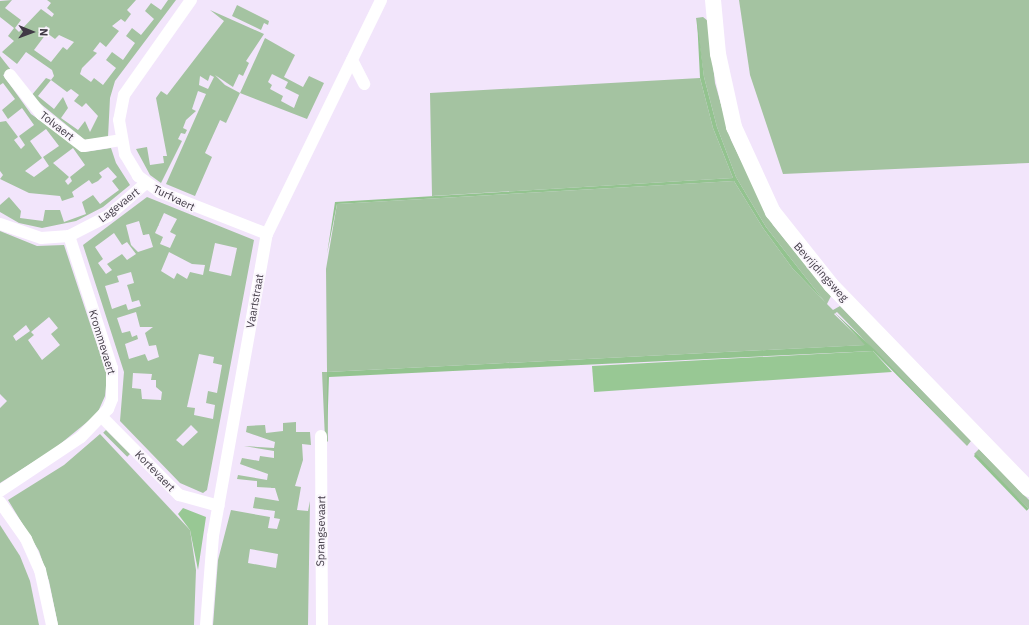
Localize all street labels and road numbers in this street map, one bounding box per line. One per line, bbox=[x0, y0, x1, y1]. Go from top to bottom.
street label: Tolvaert bbox=[37, 109, 77, 143]
street label: Turfvaert bbox=[151, 182, 197, 214]
street label: Lagevaert bbox=[96, 185, 142, 225]
street label: Bevrijdingsweg bbox=[791, 240, 851, 304]
street label: Vaartstraat bbox=[244, 273, 266, 329]
street label: Krommevaert bbox=[86, 308, 118, 376]
street label: Kortevaert bbox=[132, 448, 178, 494]
street label: Sprangsevaart bbox=[314, 495, 328, 567]

